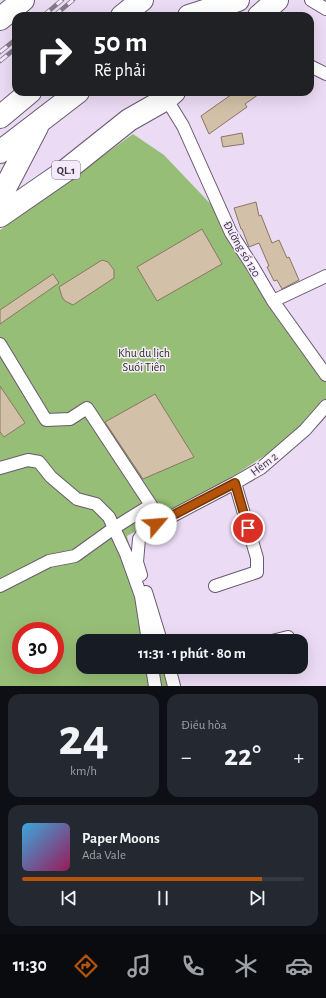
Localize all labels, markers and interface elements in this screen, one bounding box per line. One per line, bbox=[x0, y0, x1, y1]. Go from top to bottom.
icon: right bbox=[28, 28, 80, 80]
text: 50 m bbox=[94, 29, 148, 57]
text: Rẽ phải bbox=[94, 62, 146, 80]
road number: QL.1 bbox=[52, 161, 80, 179]
street label: Đường số 120 bbox=[221, 219, 263, 279]
park label: Khu du lịch Suối Tiên bbox=[118, 347, 170, 373]
street label: Hẻm 2 bbox=[248, 450, 280, 478]
position arrow bbox=[135, 503, 177, 545]
pin bbox=[231, 511, 265, 545]
icon: arrive bbox=[237, 517, 259, 539]
speed limit sign: 30 bbox=[12, 622, 64, 674]
text: 11:31 · 1 phút · 80 m bbox=[138, 646, 246, 661]
text: 24 bbox=[58, 712, 109, 764]
text: Điều hòa bbox=[181, 719, 227, 732]
text: 22° bbox=[224, 741, 261, 771]
text: − bbox=[181, 746, 192, 768]
text: + bbox=[293, 746, 304, 768]
text: km/h bbox=[70, 765, 97, 778]
text: Paper Moons bbox=[82, 831, 160, 846]
text: Ada Vale bbox=[82, 849, 126, 862]
icon: previous bbox=[58, 887, 80, 909]
icon: pause bbox=[152, 887, 174, 909]
icon: next bbox=[246, 887, 268, 909]
icon: directions bbox=[72, 952, 100, 980]
icon: music bbox=[125, 952, 153, 980]
icon: phone bbox=[179, 952, 207, 980]
icon: climate bbox=[232, 952, 260, 980]
icon: car bbox=[285, 952, 313, 980]
text: 11:30 bbox=[13, 957, 47, 975]

